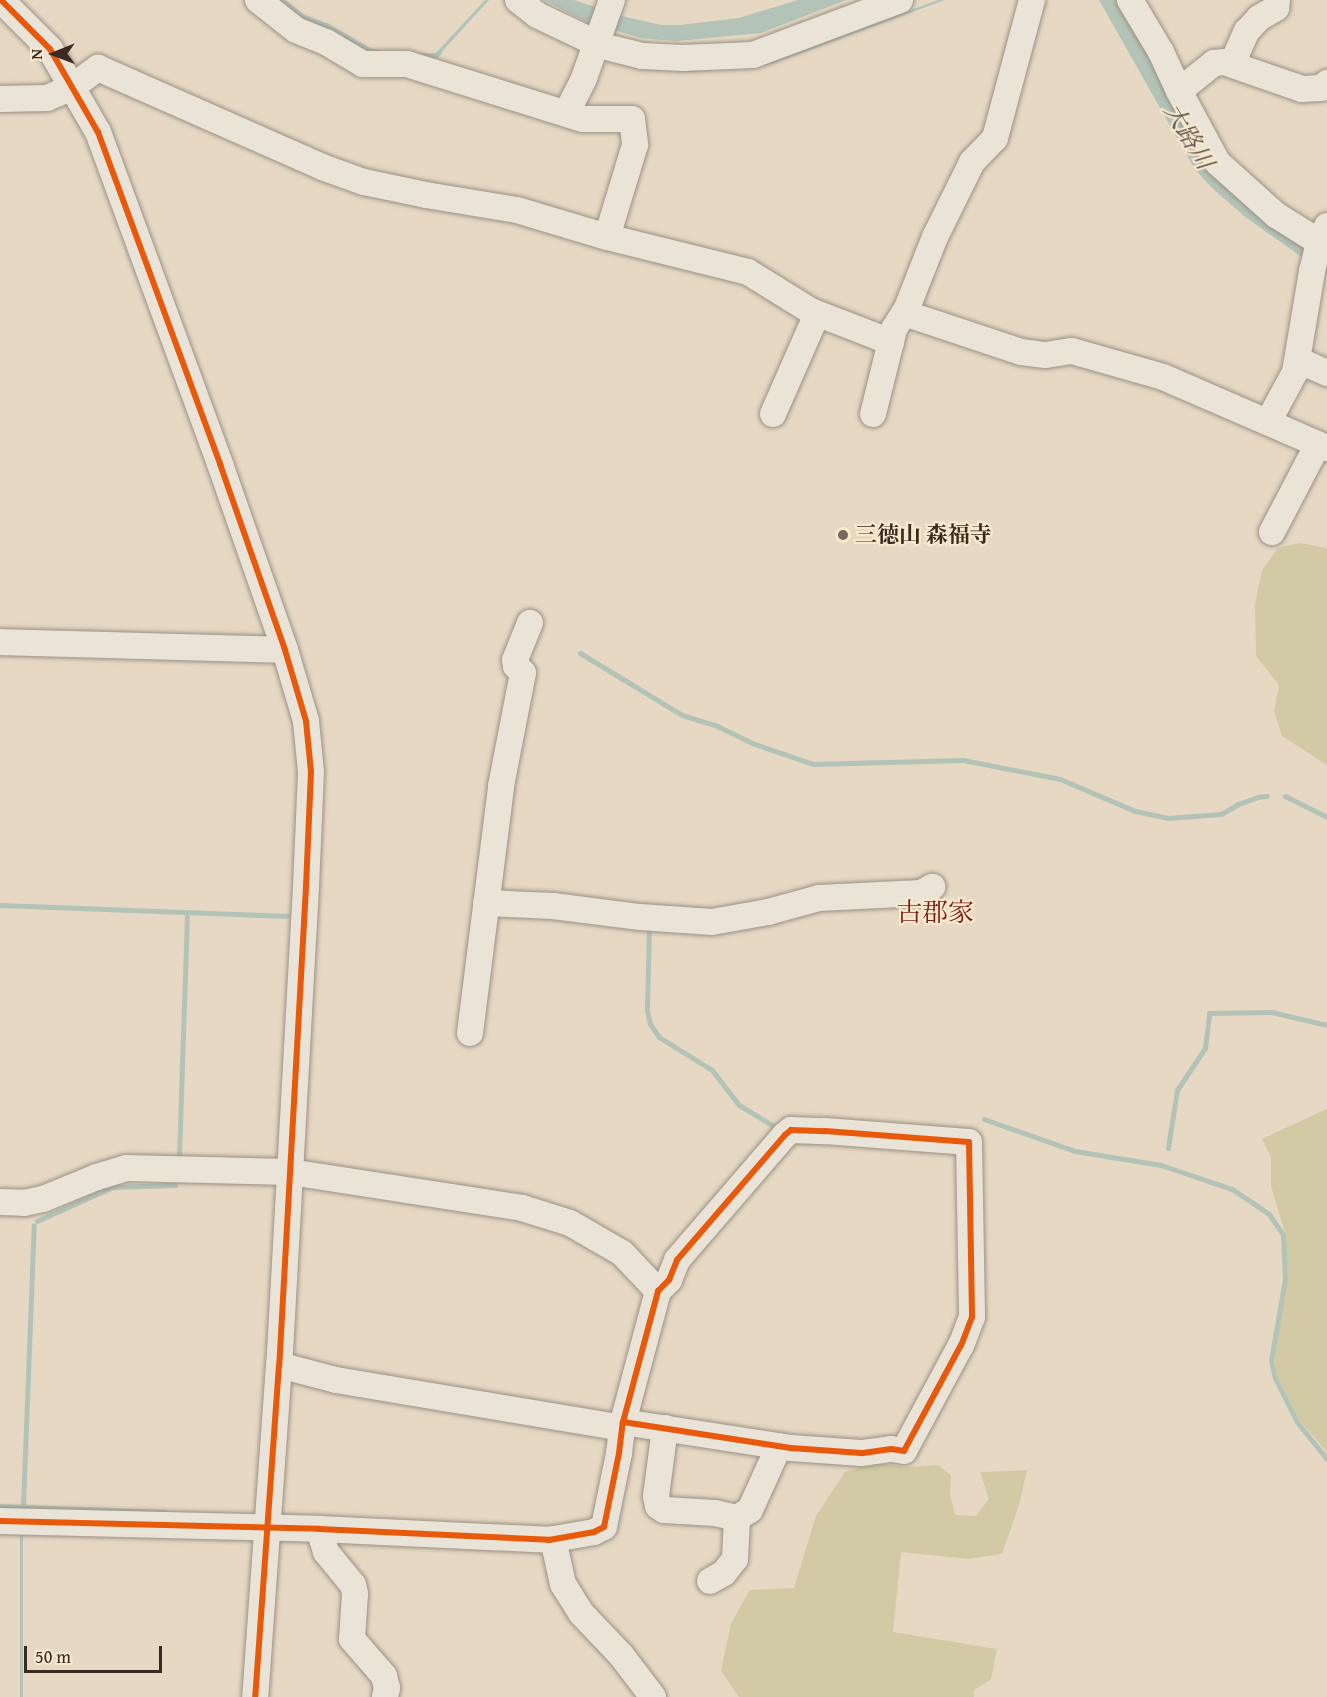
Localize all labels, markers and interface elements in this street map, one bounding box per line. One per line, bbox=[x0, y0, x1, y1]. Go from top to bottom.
north arrow bbox=[24, 24, 84, 84]
text: N bbox=[24, 49, 48, 60]
water label: 大路川 bbox=[1158, 98, 1220, 174]
place label: 三徳山 森福寺 bbox=[855, 522, 992, 548]
marker: 三徳山 森福寺 bbox=[836, 528, 850, 542]
district label: 古郡家 bbox=[896, 896, 974, 928]
scale bar bbox=[27, 1634, 165, 1672]
text: 50 m bbox=[35, 1643, 71, 1670]

